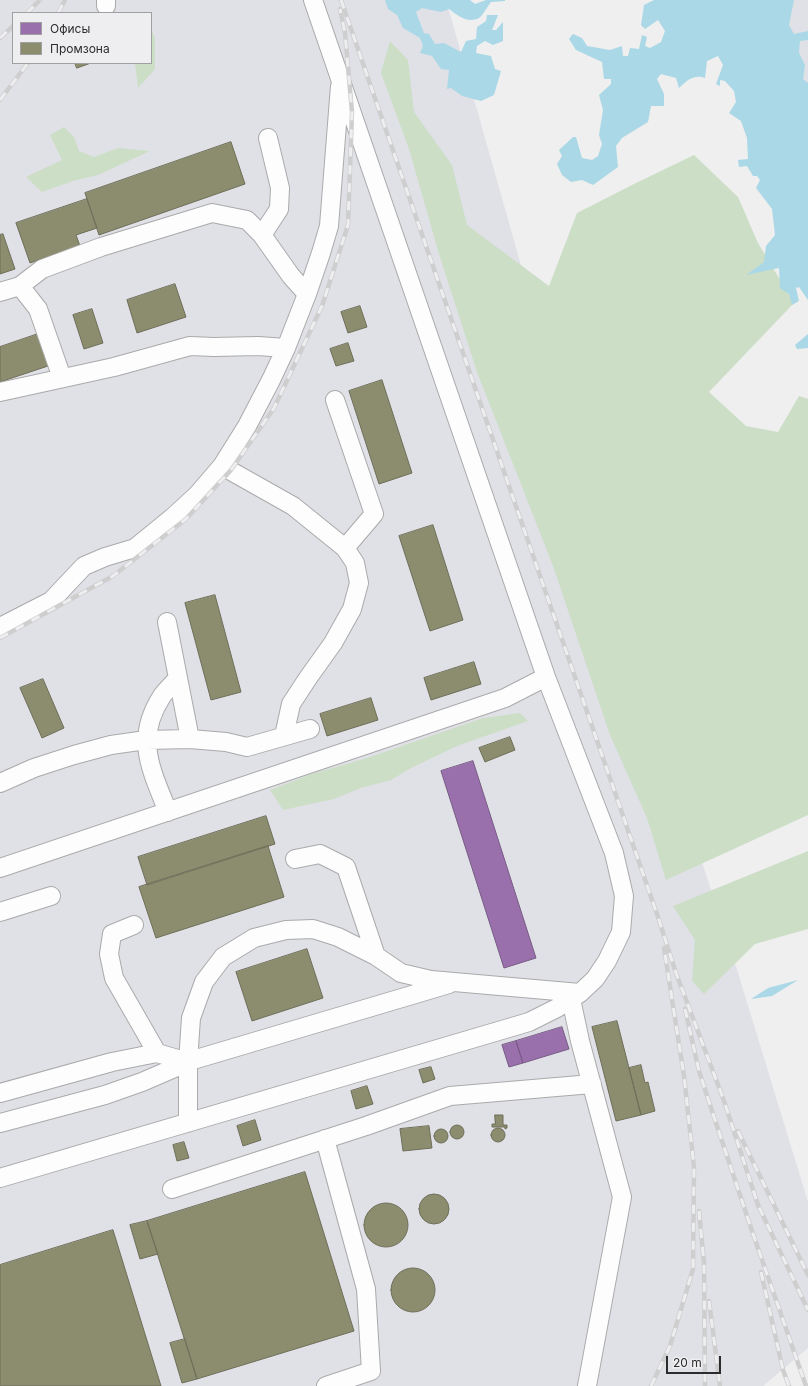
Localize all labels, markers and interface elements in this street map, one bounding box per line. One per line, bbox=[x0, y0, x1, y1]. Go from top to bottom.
legend bbox=[12, 12, 152, 64]
text: Офисы bbox=[50, 21, 90, 36]
text: Промзона bbox=[50, 41, 110, 56]
scale bar bbox=[668, 1348, 723, 1374]
text: 20 m bbox=[673, 1355, 702, 1370]

